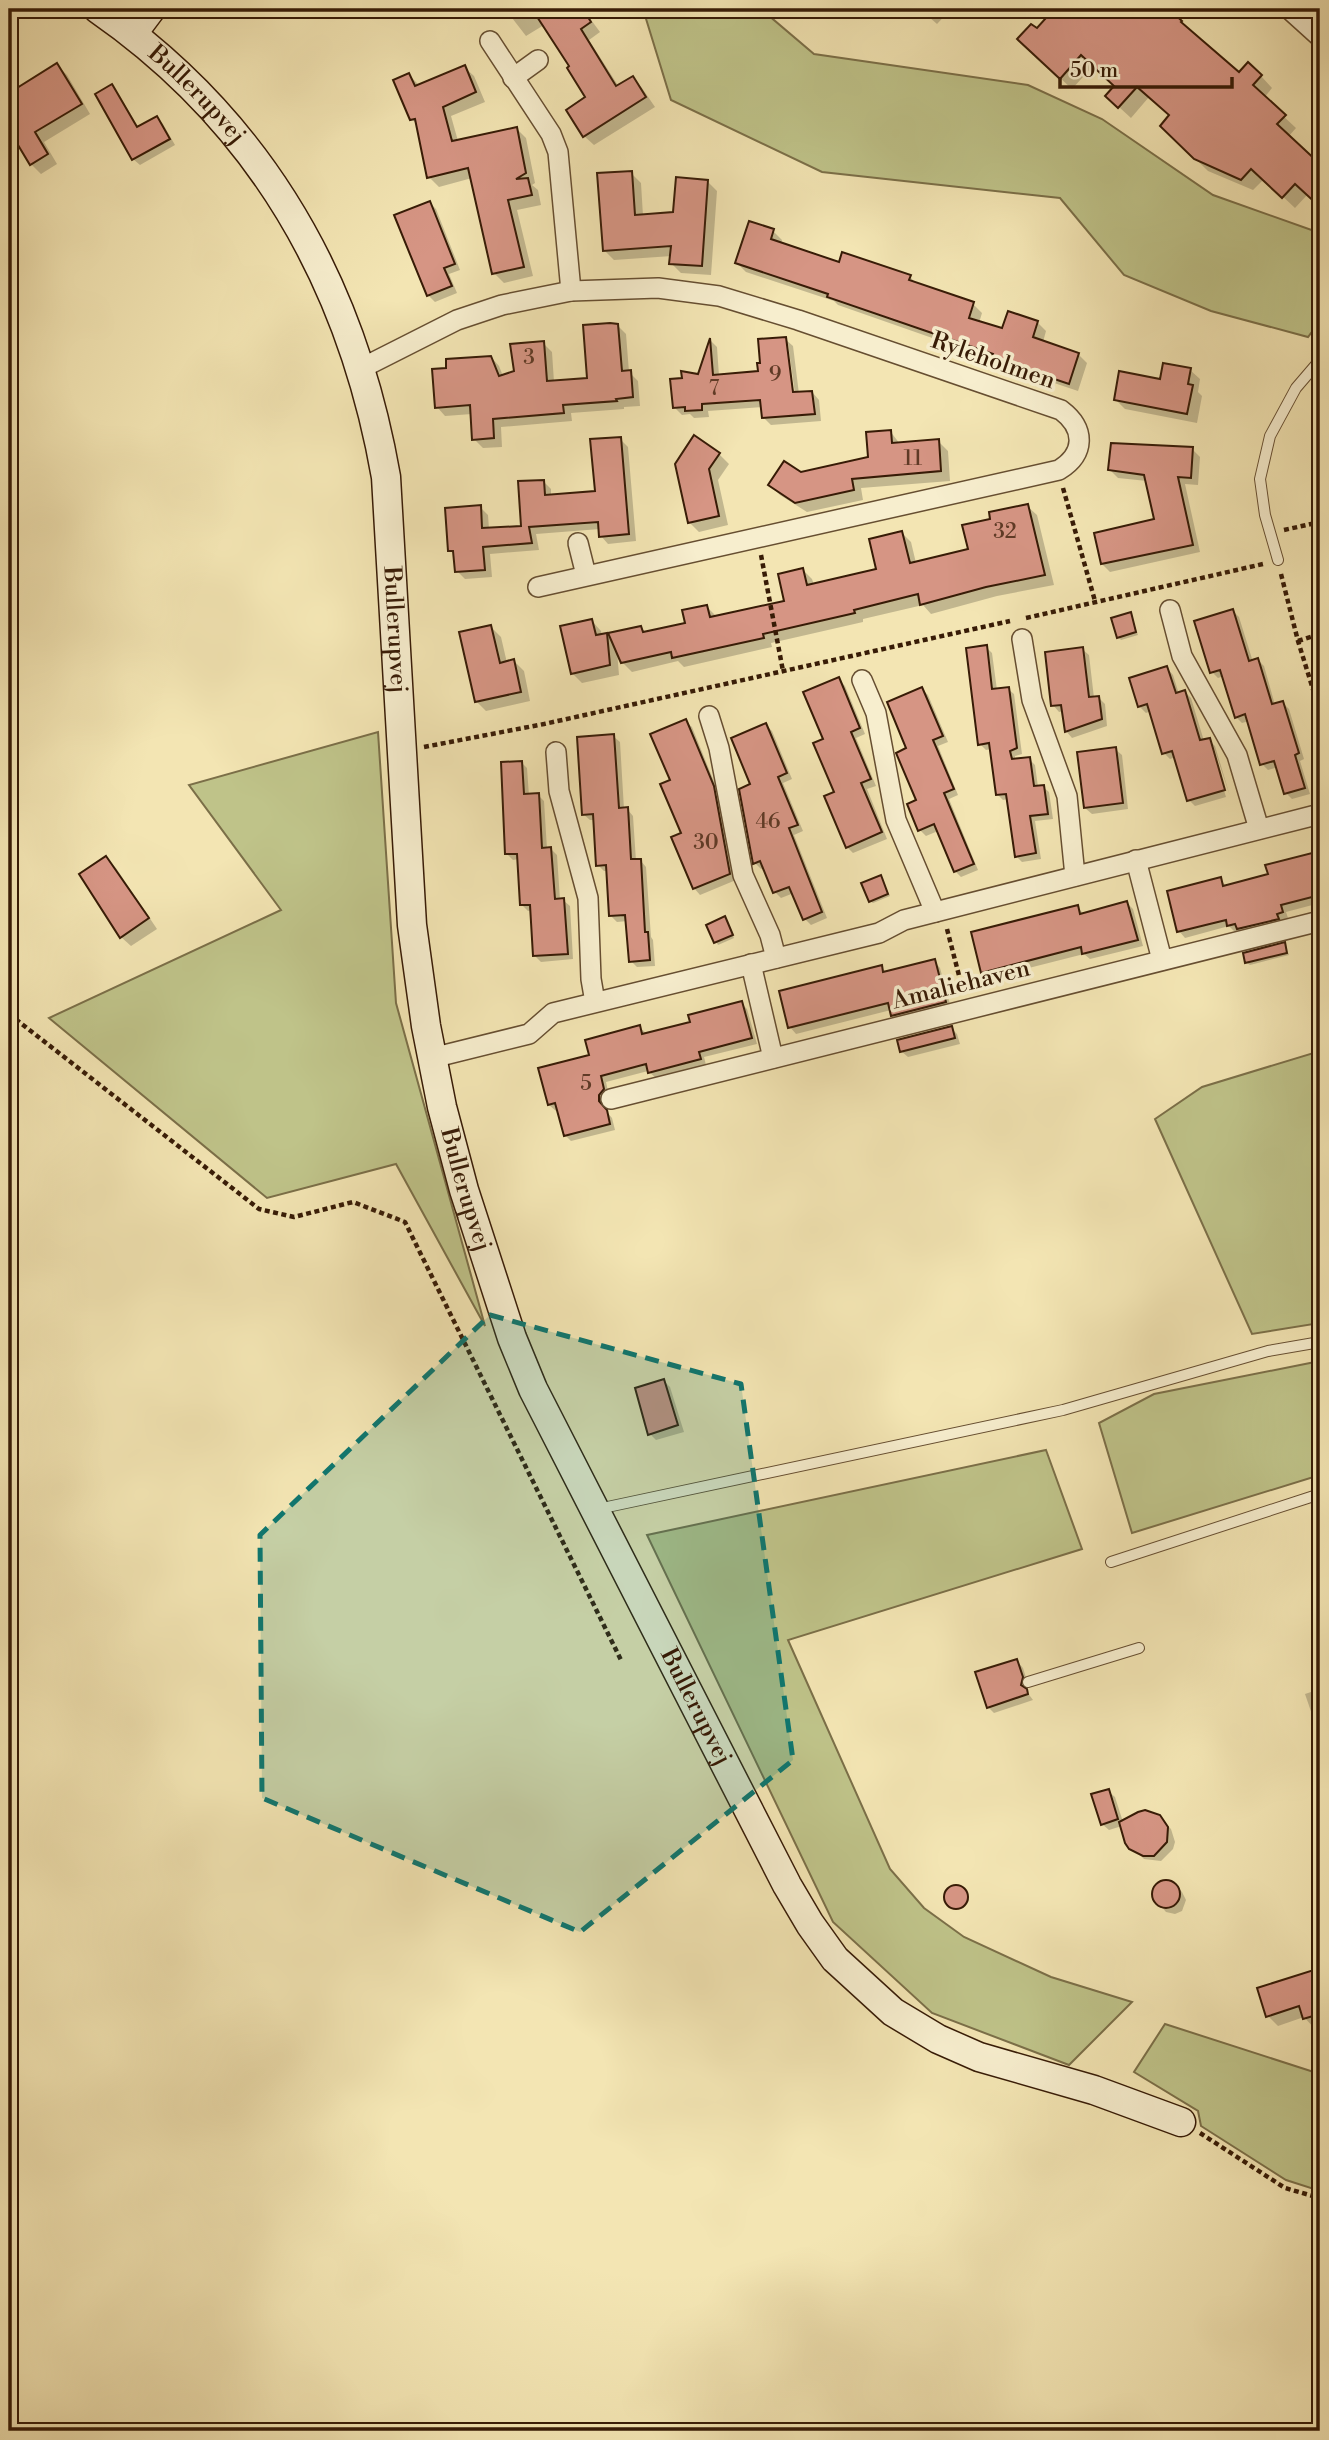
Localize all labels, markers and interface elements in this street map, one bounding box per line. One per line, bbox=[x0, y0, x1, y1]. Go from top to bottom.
street label: Bullerupvej bbox=[141, 38, 252, 150]
scale bar bbox=[1060, 46, 1231, 90]
text: 50 m bbox=[1070, 58, 1118, 84]
street label: Ryleholmen bbox=[927, 326, 1059, 396]
house number: 3 bbox=[523, 345, 535, 371]
house number: 9 bbox=[769, 362, 781, 388]
house number: 7 bbox=[709, 376, 720, 402]
house number: 11 bbox=[904, 446, 922, 472]
house number: 32 bbox=[993, 519, 1017, 545]
street label: Bullerupvej bbox=[376, 564, 414, 694]
house number: 46 bbox=[755, 809, 781, 835]
house number: 30 bbox=[693, 830, 719, 856]
street label: Amaliehaven bbox=[888, 953, 1033, 1017]
house number: 5 bbox=[580, 1071, 592, 1097]
street label: Bullerupvej bbox=[433, 1124, 498, 1255]
street label: Bullerupvej bbox=[653, 1643, 738, 1770]

